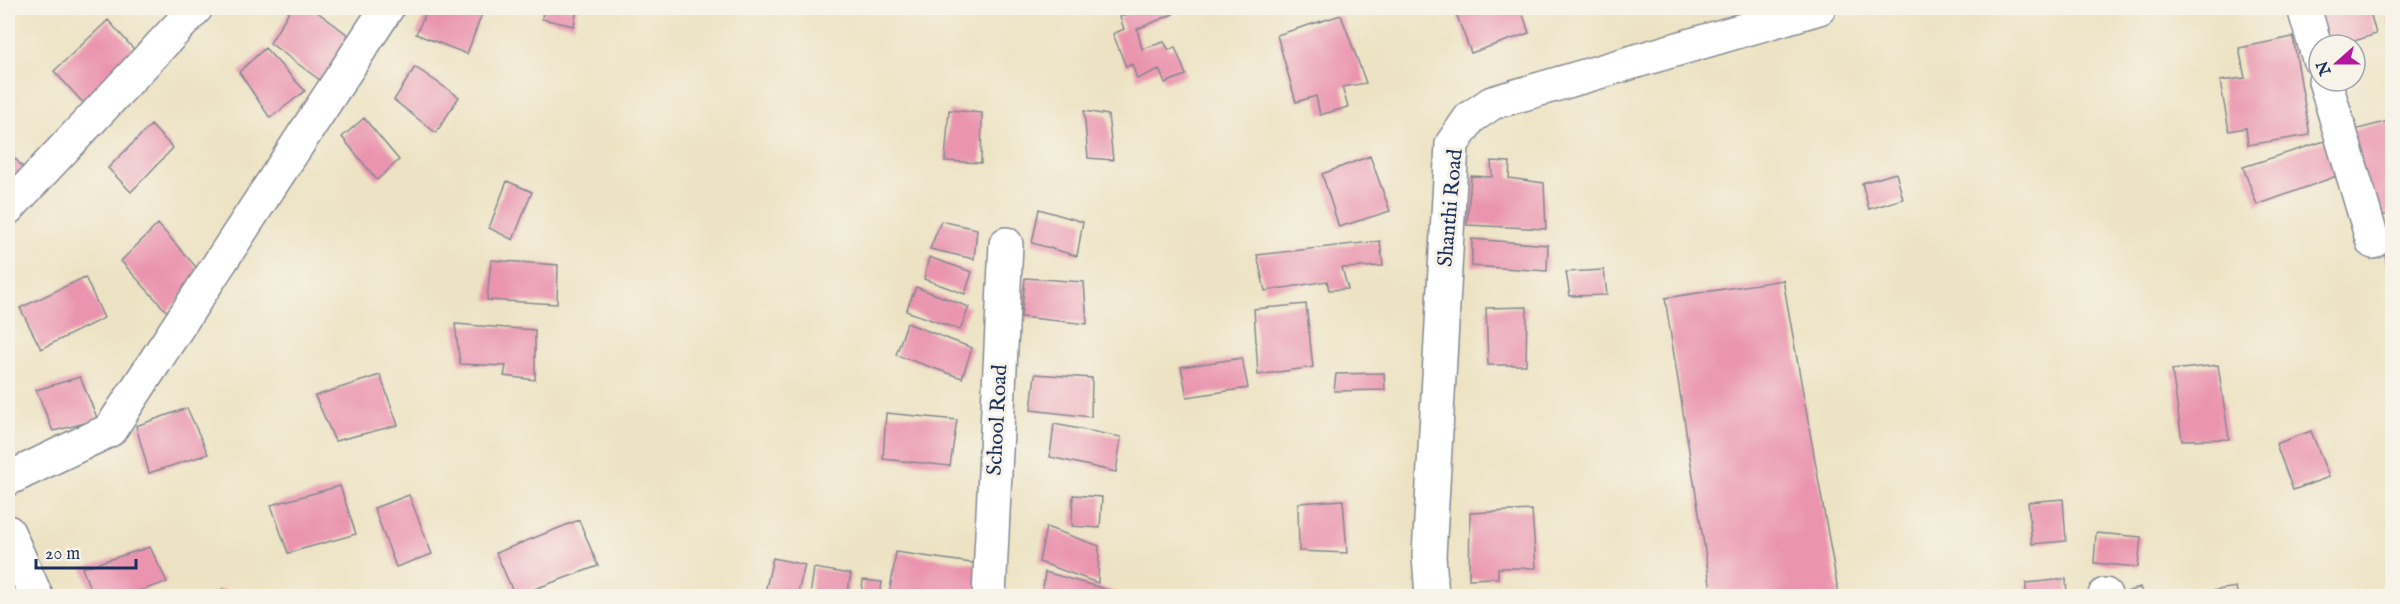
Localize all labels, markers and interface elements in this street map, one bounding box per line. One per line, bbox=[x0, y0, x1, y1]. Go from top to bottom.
north arrow bbox=[2307, 33, 2367, 93]
text: N bbox=[2313, 57, 2337, 79]
street label: Shanthi Road bbox=[1432, 147, 1470, 268]
street label: School Road bbox=[982, 363, 1014, 476]
scale bar bbox=[36, 532, 136, 570]
text: 20 m bbox=[45, 543, 80, 566]

